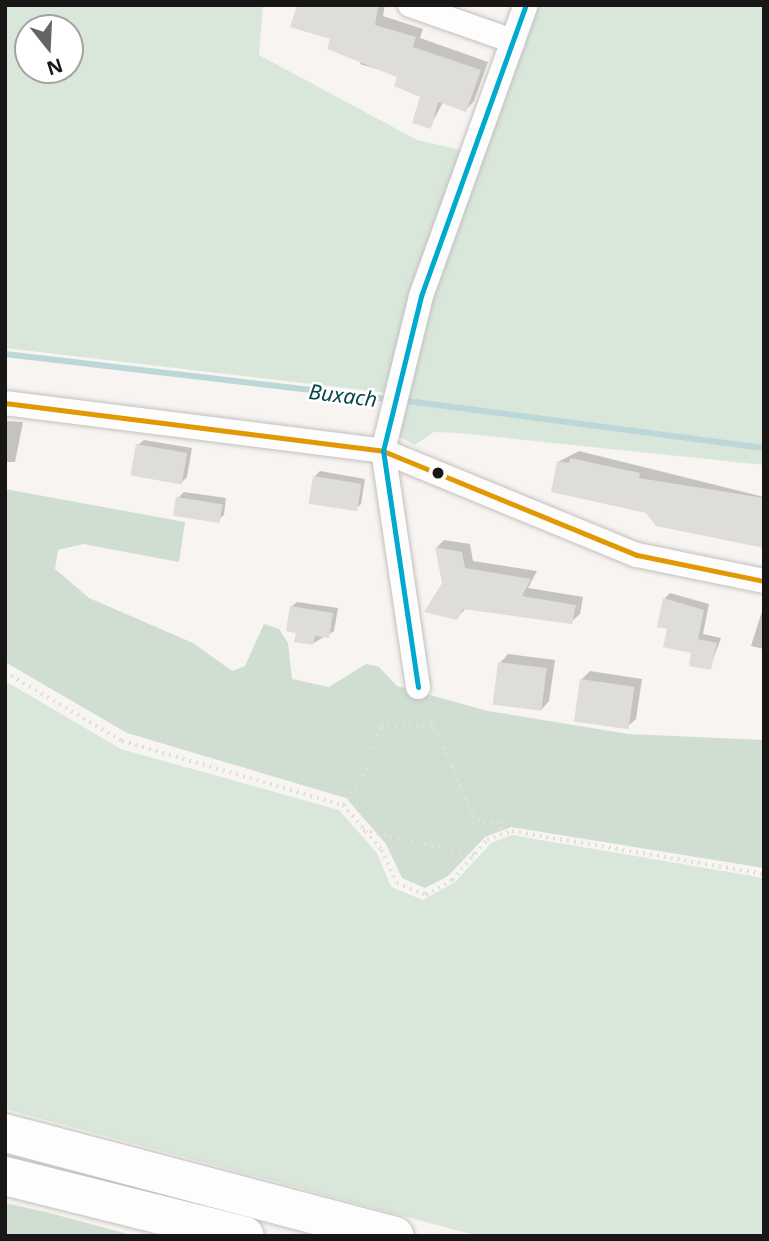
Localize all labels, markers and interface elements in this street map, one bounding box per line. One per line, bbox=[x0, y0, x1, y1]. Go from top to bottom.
north arrow bbox=[14, 14, 84, 84]
text: N bbox=[44, 52, 66, 82]
water label: Buxach bbox=[307, 378, 379, 412]
unlabelled marker bbox=[431, 466, 445, 480]

